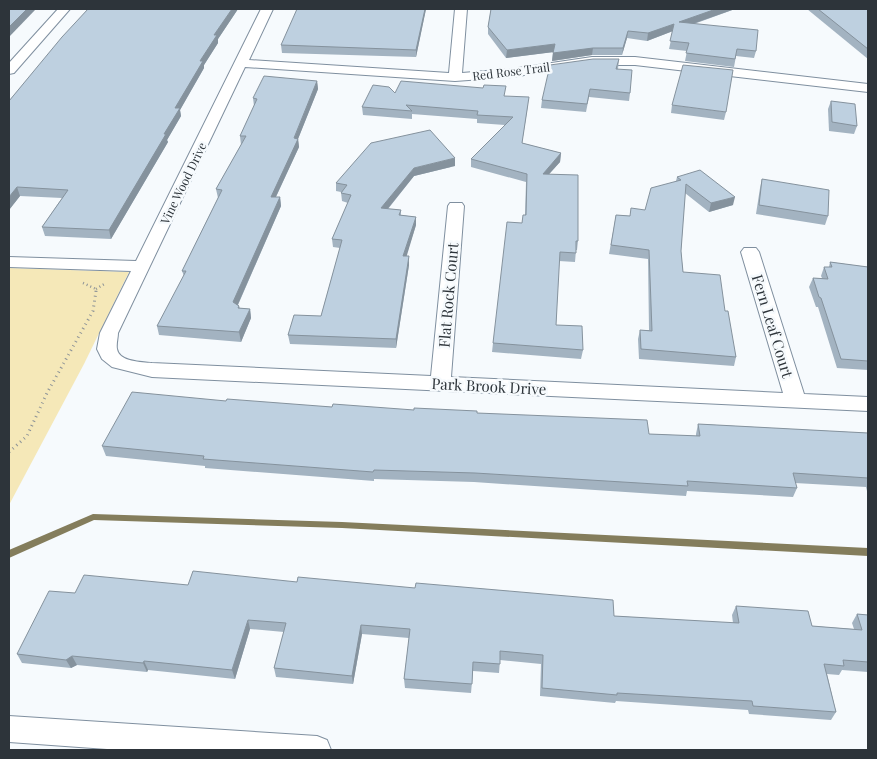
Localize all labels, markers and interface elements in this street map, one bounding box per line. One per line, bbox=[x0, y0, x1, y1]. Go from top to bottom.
street label: Red Rose Trail bbox=[471, 58, 551, 84]
street label: Vine Wood Drive bbox=[156, 139, 210, 227]
street label: Flat Rock Court bbox=[433, 241, 463, 348]
street label: Fern Leaf Court bbox=[748, 272, 798, 381]
street label: Park Brook Drive bbox=[431, 373, 547, 399]

